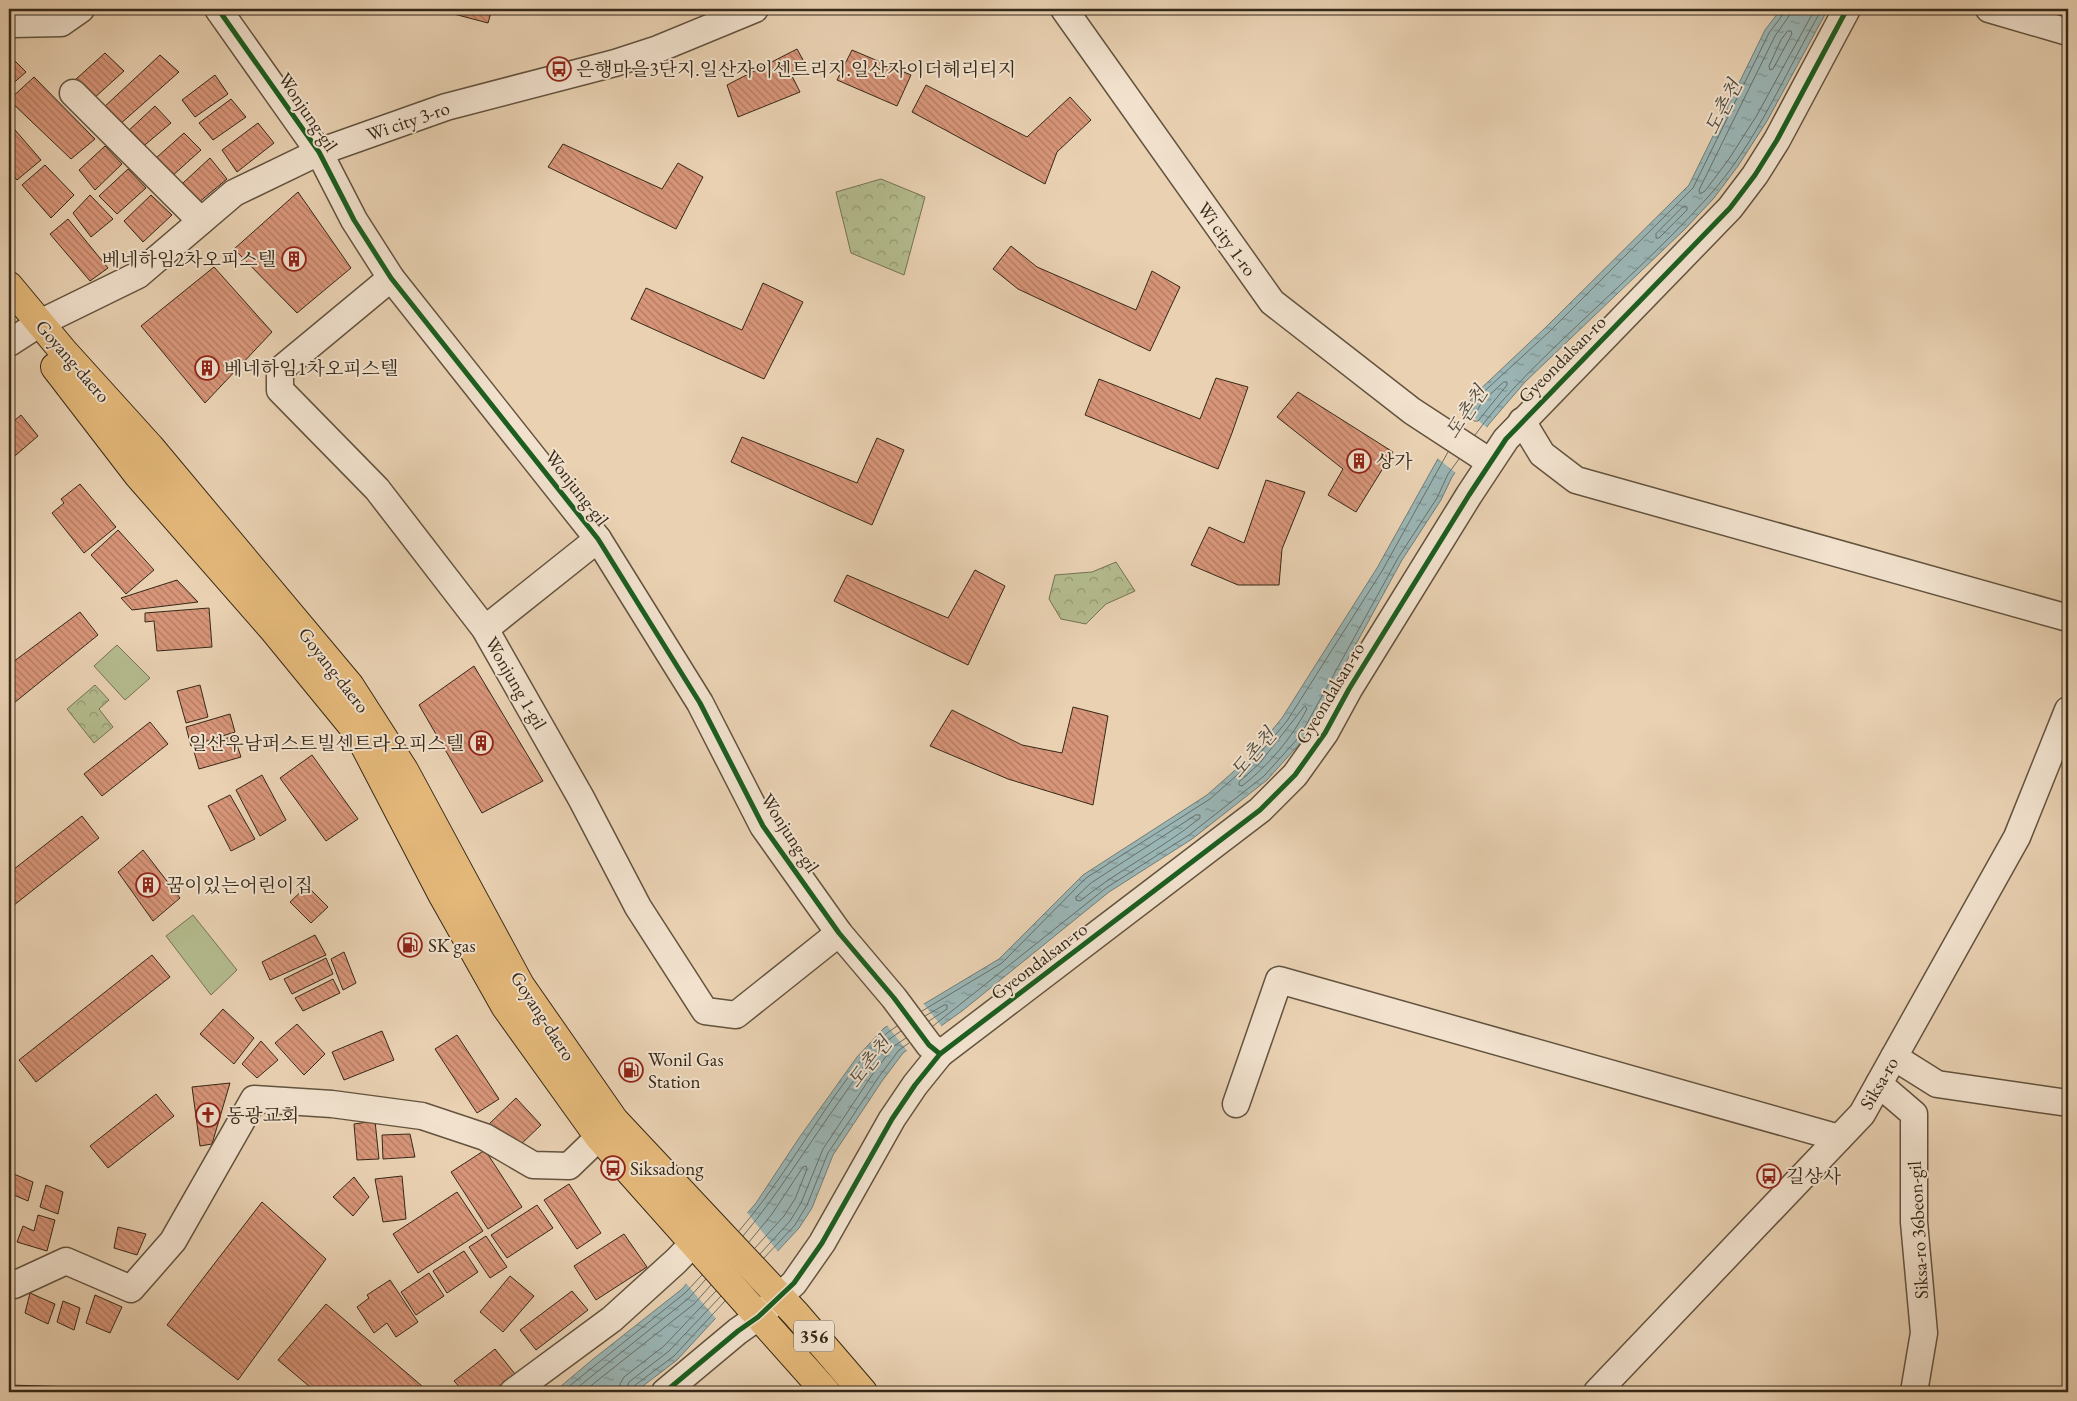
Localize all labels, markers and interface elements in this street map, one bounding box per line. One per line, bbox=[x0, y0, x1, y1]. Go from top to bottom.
bus stop icon: 은행마을3단지.일산자이센트리지.일산자이더헤리티지 bbox=[546, 56, 572, 82]
place label: 은행마을3단지.일산자이센트리지.일산자이더헤리티지 bbox=[576, 57, 1016, 82]
street label: Wonjung-gil bbox=[272, 68, 344, 157]
water label: 도촌천 bbox=[1698, 74, 1749, 139]
street label: Wi city 3-ro bbox=[363, 95, 453, 147]
street label: Wi city 1-ro bbox=[1192, 197, 1262, 281]
building icon: 베네하임2차오피스텔 bbox=[281, 246, 307, 272]
place label: 베네하임2차오피스텔 bbox=[102, 247, 276, 272]
street label: Gyeondalsan-ro bbox=[1513, 310, 1611, 408]
street label: Goyang-daero bbox=[30, 314, 116, 408]
building icon: 베네하임1차오피스텔 bbox=[194, 355, 220, 381]
place label: 베네하임1차오피스텔 bbox=[224, 356, 398, 381]
water label: 도촌천 bbox=[1439, 379, 1494, 443]
street label: Wonjung-gil bbox=[539, 445, 615, 532]
building icon: 상가 bbox=[1346, 448, 1372, 474]
place label: 상가 bbox=[1376, 449, 1413, 474]
street label: Goyang-daero bbox=[293, 622, 375, 718]
street label: Wonjung 1-gil bbox=[479, 632, 553, 734]
street label: Gyeondalsan-ro bbox=[1290, 637, 1370, 749]
water label: 도촌천 bbox=[1224, 721, 1283, 783]
building icon: 일산우남퍼스트빌센트라오피스텔 bbox=[468, 730, 494, 756]
place label: 일산우남퍼스트빌센트라오피스텔 bbox=[189, 731, 464, 756]
street label: Wonjung-gil bbox=[755, 788, 825, 878]
building icon: 꿈이있는어린이집 bbox=[135, 872, 161, 898]
place label: 꿈이있는어린이집 bbox=[166, 873, 313, 898]
street label: Gyeondalsan-ro bbox=[986, 916, 1092, 1006]
fuel station icon: SK gas bbox=[397, 932, 423, 958]
place label: SK gas bbox=[428, 933, 476, 958]
street label: Goyang-daero bbox=[505, 966, 581, 1066]
water label: 도촌천 bbox=[841, 1030, 898, 1093]
place label: Wonil Gas Station bbox=[648, 1047, 724, 1094]
street label: Siksa-ro bbox=[1854, 1052, 1904, 1114]
fuel station icon: Wonil Gas Station bbox=[618, 1057, 644, 1083]
church icon: 동광교회 bbox=[195, 1102, 221, 1128]
place label: 동광교회 bbox=[226, 1103, 299, 1128]
bus stop icon: Siksadong bbox=[600, 1155, 626, 1181]
place label: Siksadong bbox=[630, 1156, 704, 1181]
street label: Siksa-ro 36beon-gil bbox=[1902, 1160, 1934, 1300]
bus stop icon: 길상사 bbox=[1756, 1163, 1782, 1189]
place label: 길상사 bbox=[1786, 1164, 1842, 1189]
road number: 356 bbox=[794, 1320, 834, 1352]

